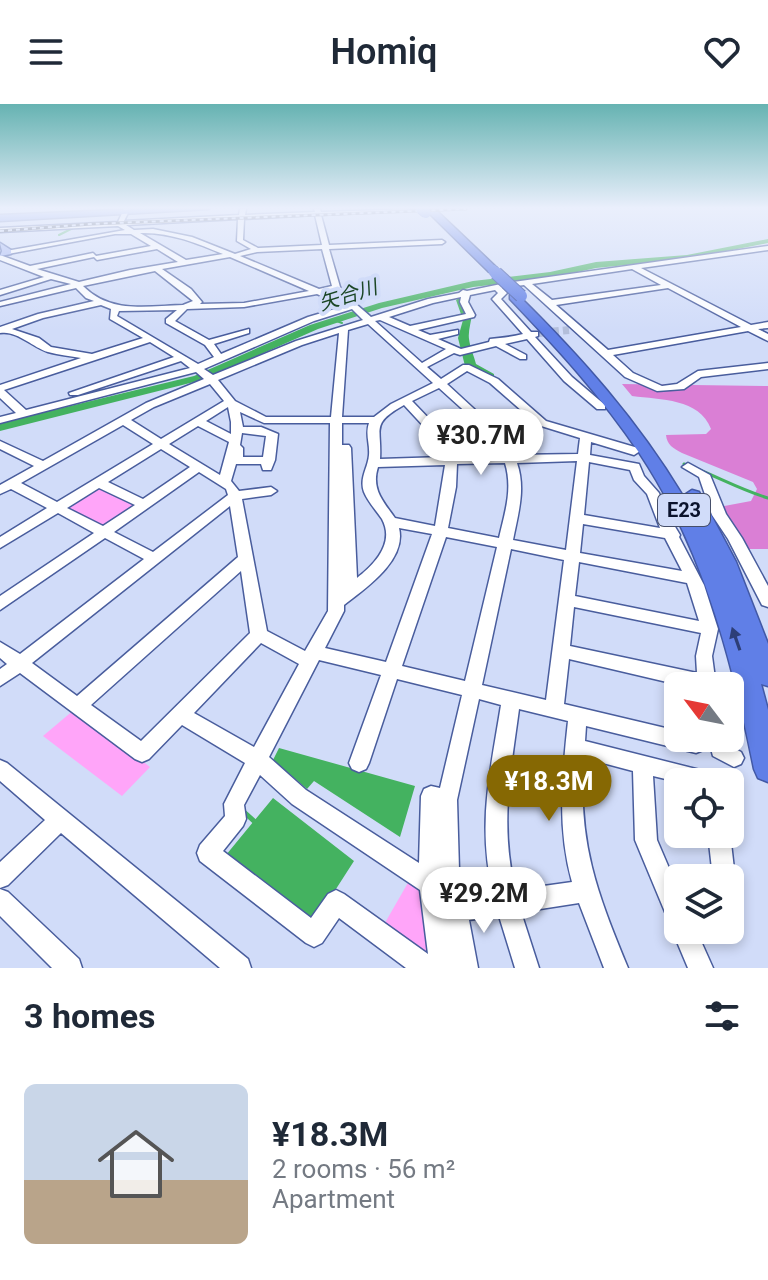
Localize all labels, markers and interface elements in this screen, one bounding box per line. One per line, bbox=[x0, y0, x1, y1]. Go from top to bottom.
icon: menu bbox=[24, 30, 68, 74]
icon: heart bbox=[700, 30, 744, 74]
text: Homiq bbox=[331, 31, 437, 73]
water label: 矢合川 bbox=[316, 274, 382, 315]
pin: ¥30.7M bbox=[416, 409, 546, 477]
text: ¥30.7M bbox=[437, 420, 526, 450]
road number: E23 bbox=[658, 494, 710, 526]
one-way arrow bbox=[730, 626, 742, 650]
north arrow bbox=[664, 672, 744, 752]
map controls bbox=[664, 672, 744, 944]
pin: ¥18.3M bbox=[484, 755, 614, 823]
text: ¥18.3M bbox=[505, 766, 594, 796]
button: locate bbox=[664, 768, 744, 848]
button: layers bbox=[664, 864, 744, 944]
pin: ¥29.2M bbox=[419, 867, 549, 935]
text: ¥29.2M bbox=[440, 878, 529, 908]
icon: filters bbox=[700, 994, 744, 1038]
text: 3 homes bbox=[24, 996, 155, 1036]
text: ¥18.3M bbox=[272, 1114, 388, 1154]
icon: home bbox=[88, 1116, 184, 1212]
text: 2 rooms · 56 m² bbox=[272, 1154, 455, 1184]
text: Apartment bbox=[272, 1184, 395, 1214]

